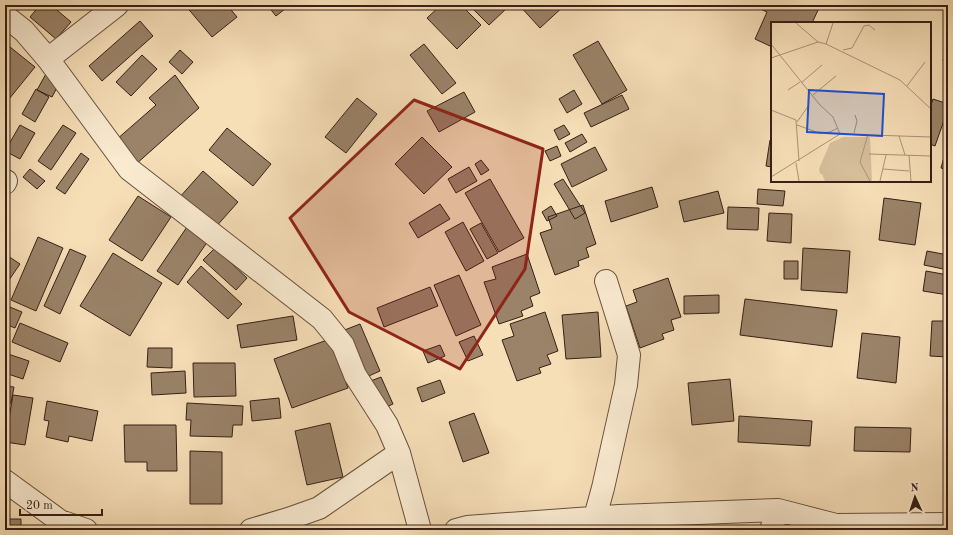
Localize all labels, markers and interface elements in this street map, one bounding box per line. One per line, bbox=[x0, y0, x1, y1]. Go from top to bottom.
inset map bbox=[771, 22, 931, 182]
north arrow bbox=[895, 477, 935, 517]
text: N bbox=[910, 483, 920, 494]
scale bar bbox=[20, 491, 102, 517]
text: 20 m bbox=[26, 500, 53, 512]

